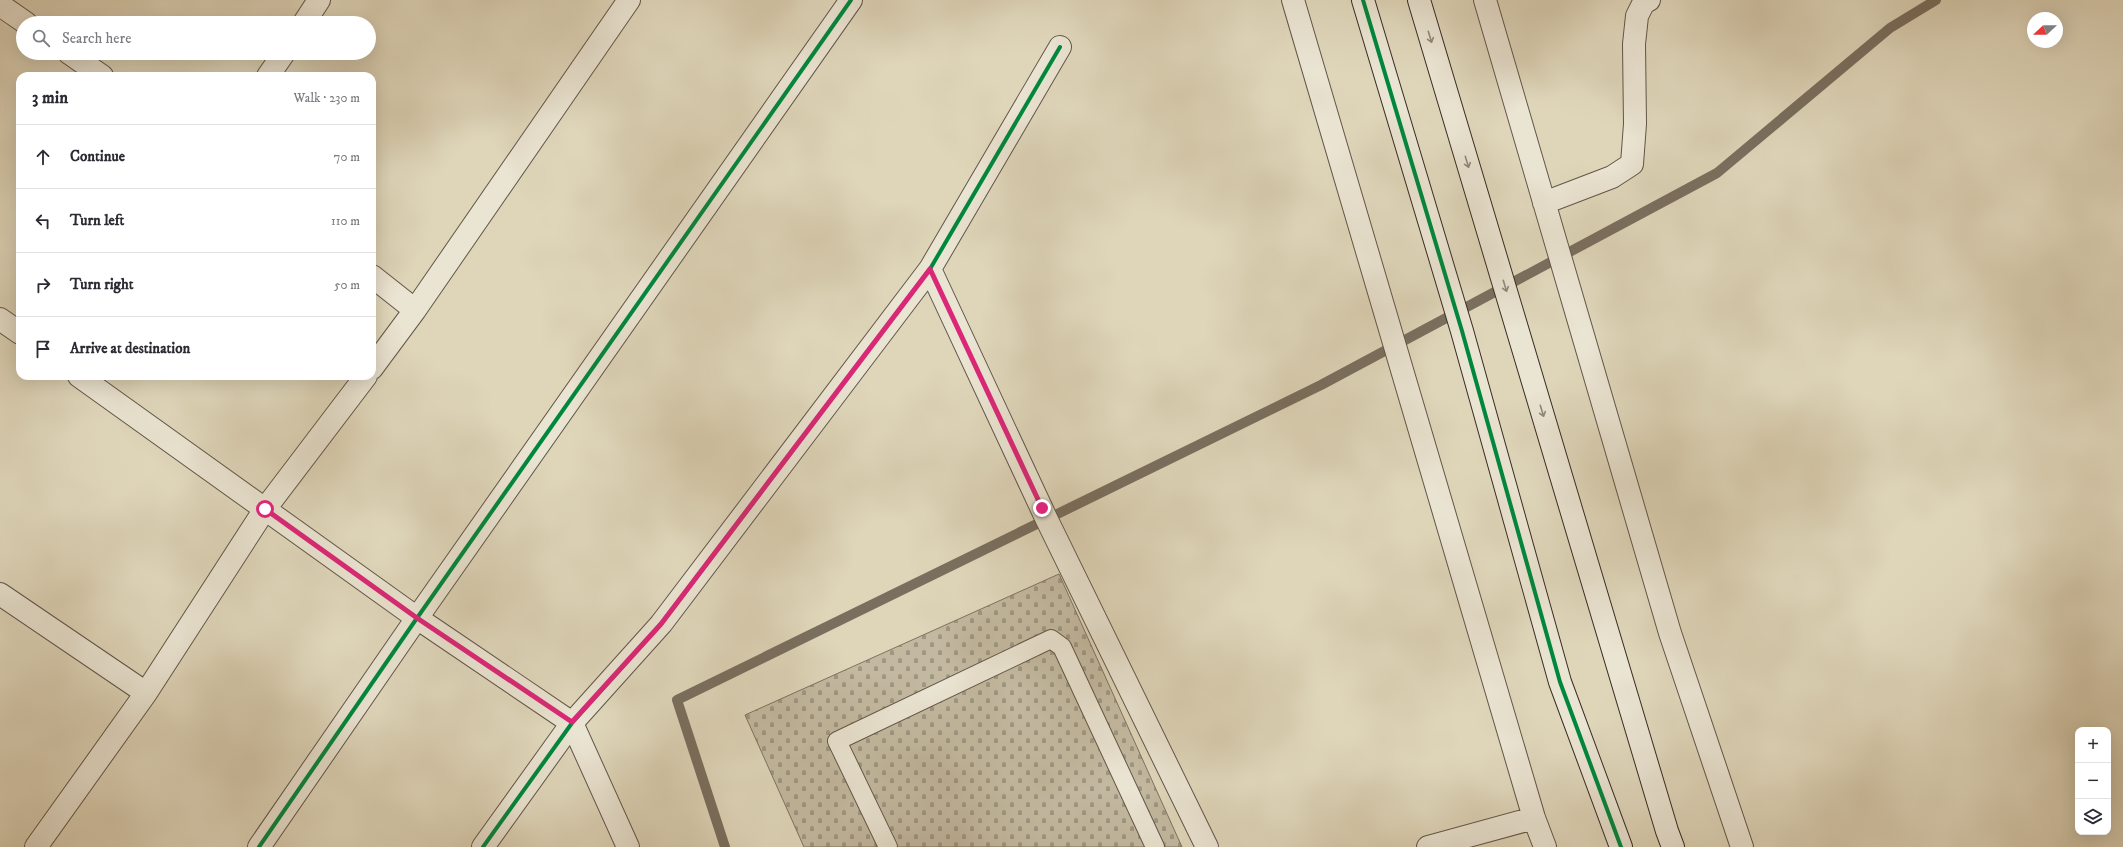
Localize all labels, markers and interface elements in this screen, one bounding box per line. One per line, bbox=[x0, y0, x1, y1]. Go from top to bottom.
north arrow bbox=[2027, 12, 2063, 48]
search box bbox=[16, 16, 376, 60]
icon: search bbox=[30, 27, 52, 49]
text: Search here bbox=[62, 29, 131, 48]
one-way arrow bbox=[1427, 31, 1434, 44]
text: 3 min bbox=[32, 87, 68, 109]
text: Walk · 230 m bbox=[294, 90, 360, 106]
icon: ahead bbox=[32, 146, 54, 168]
text: Continue bbox=[70, 147, 125, 166]
text: 70 m bbox=[334, 149, 360, 165]
one-way arrow bbox=[1464, 155, 1471, 168]
icon: left bbox=[32, 210, 54, 232]
text: Turn left bbox=[70, 211, 124, 230]
text: 110 m bbox=[331, 213, 360, 229]
icon: right bbox=[32, 274, 54, 296]
text: Turn right bbox=[70, 275, 133, 294]
text: 50 m bbox=[334, 277, 360, 293]
one-way arrow bbox=[1502, 280, 1509, 293]
icon: arrive bbox=[32, 338, 54, 360]
text: Arrive at destination bbox=[70, 339, 190, 358]
one-way arrow bbox=[1539, 404, 1546, 417]
route end bbox=[1033, 499, 1051, 517]
route start bbox=[256, 500, 274, 518]
map controls bbox=[2075, 727, 2111, 835]
button: + bbox=[2075, 727, 2111, 763]
button: − bbox=[2075, 763, 2111, 799]
button: layers bbox=[2075, 799, 2111, 835]

